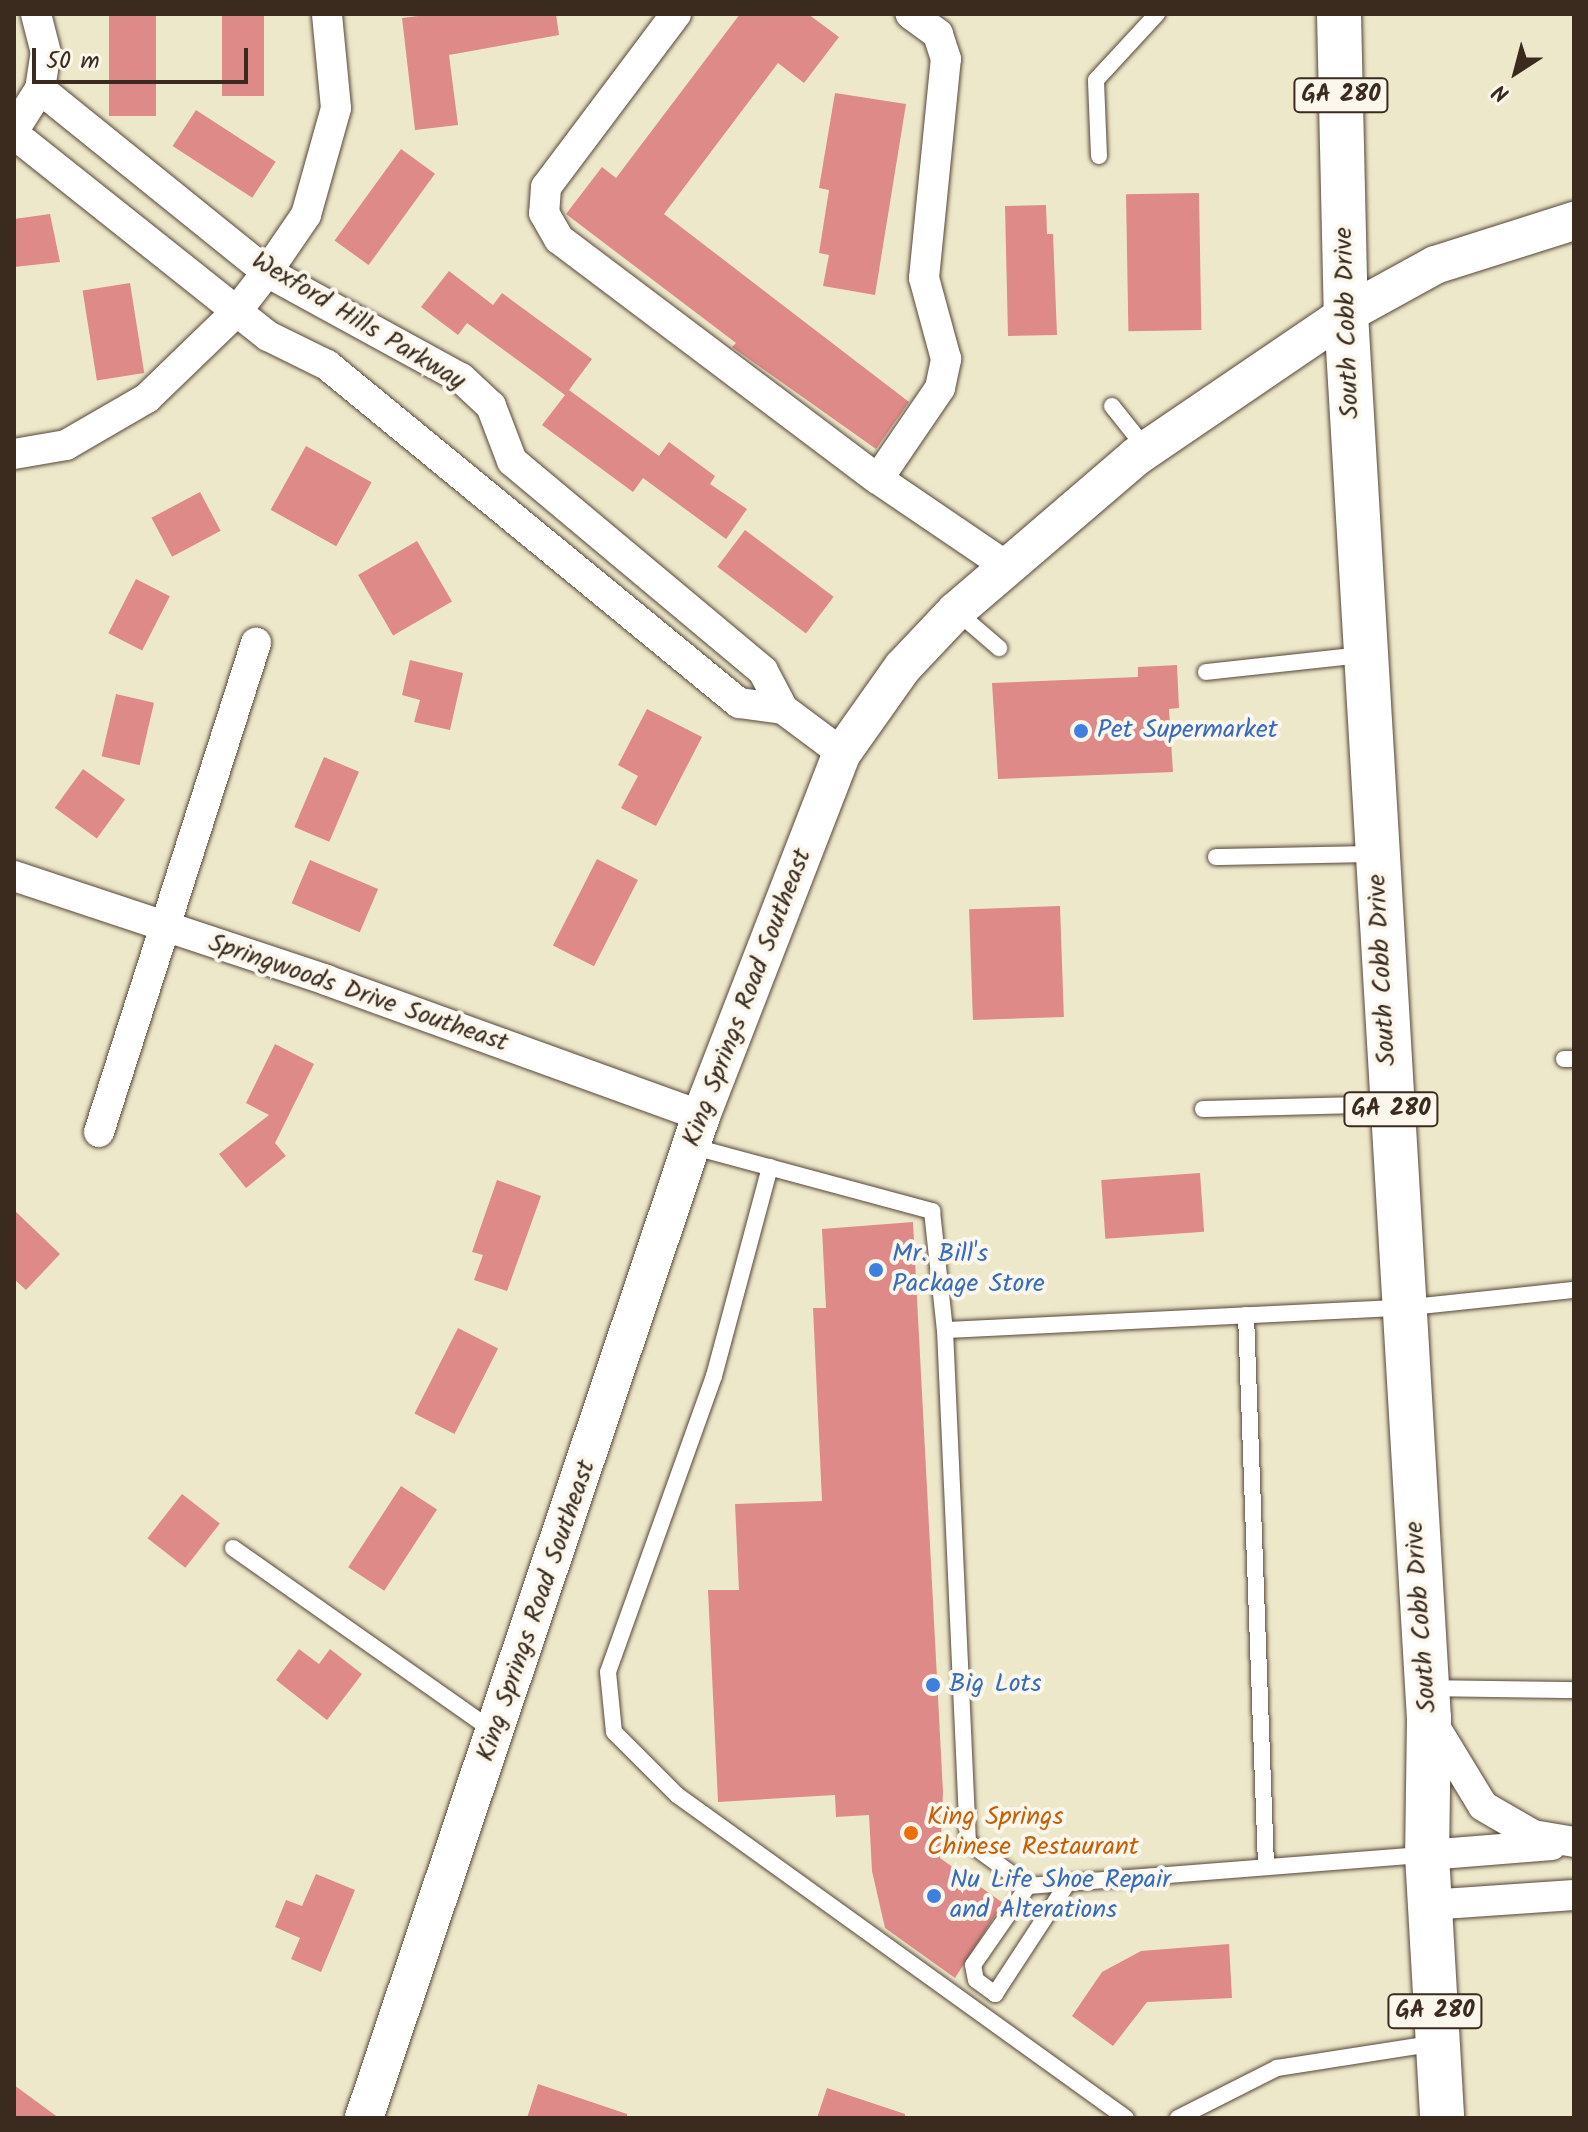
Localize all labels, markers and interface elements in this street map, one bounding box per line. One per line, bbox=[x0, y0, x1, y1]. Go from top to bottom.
scale bar bbox=[36, 32, 252, 82]
north arrow bbox=[1476, 32, 1556, 112]
text: 50 m bbox=[46, 42, 100, 81]
text: N bbox=[1486, 74, 1518, 110]
road number: GA 280 bbox=[1293, 75, 1389, 115]
street label: South Cobb Drive bbox=[1329, 227, 1367, 419]
street label: Wexford Hills Parkway bbox=[246, 246, 470, 398]
place label: Pet Supermarket bbox=[1097, 715, 1278, 747]
marker: Pet Supermarket bbox=[1072, 722, 1090, 740]
street label: King Springs Road Southeast bbox=[677, 845, 819, 1151]
street label: South Cobb Drive bbox=[1362, 873, 1404, 1067]
street label: Springwoods Drive Southeast bbox=[204, 928, 512, 1060]
road number: GA 280 bbox=[1343, 1089, 1439, 1129]
place label: Mr. Bill's Package Store bbox=[892, 1239, 1045, 1300]
marker: Mr. Bill's Package Store bbox=[867, 1261, 885, 1279]
street label: King Springs Road Southeast bbox=[471, 1456, 603, 1766]
street label: South Cobb Drive bbox=[1400, 1520, 1444, 1714]
place label: Big Lots bbox=[949, 1669, 1042, 1701]
marker: Big Lots bbox=[924, 1676, 942, 1694]
place label: King Springs Chinese Restaurant bbox=[927, 1802, 1139, 1864]
marker: King Springs Chinese Restaurant bbox=[902, 1824, 920, 1842]
place label: Nu Life Shoe Repair and Alterations bbox=[950, 1865, 1171, 1926]
marker: Nu Life Shoe Repair and Alterations bbox=[925, 1887, 943, 1905]
road number: GA 280 bbox=[1387, 1991, 1483, 2031]

